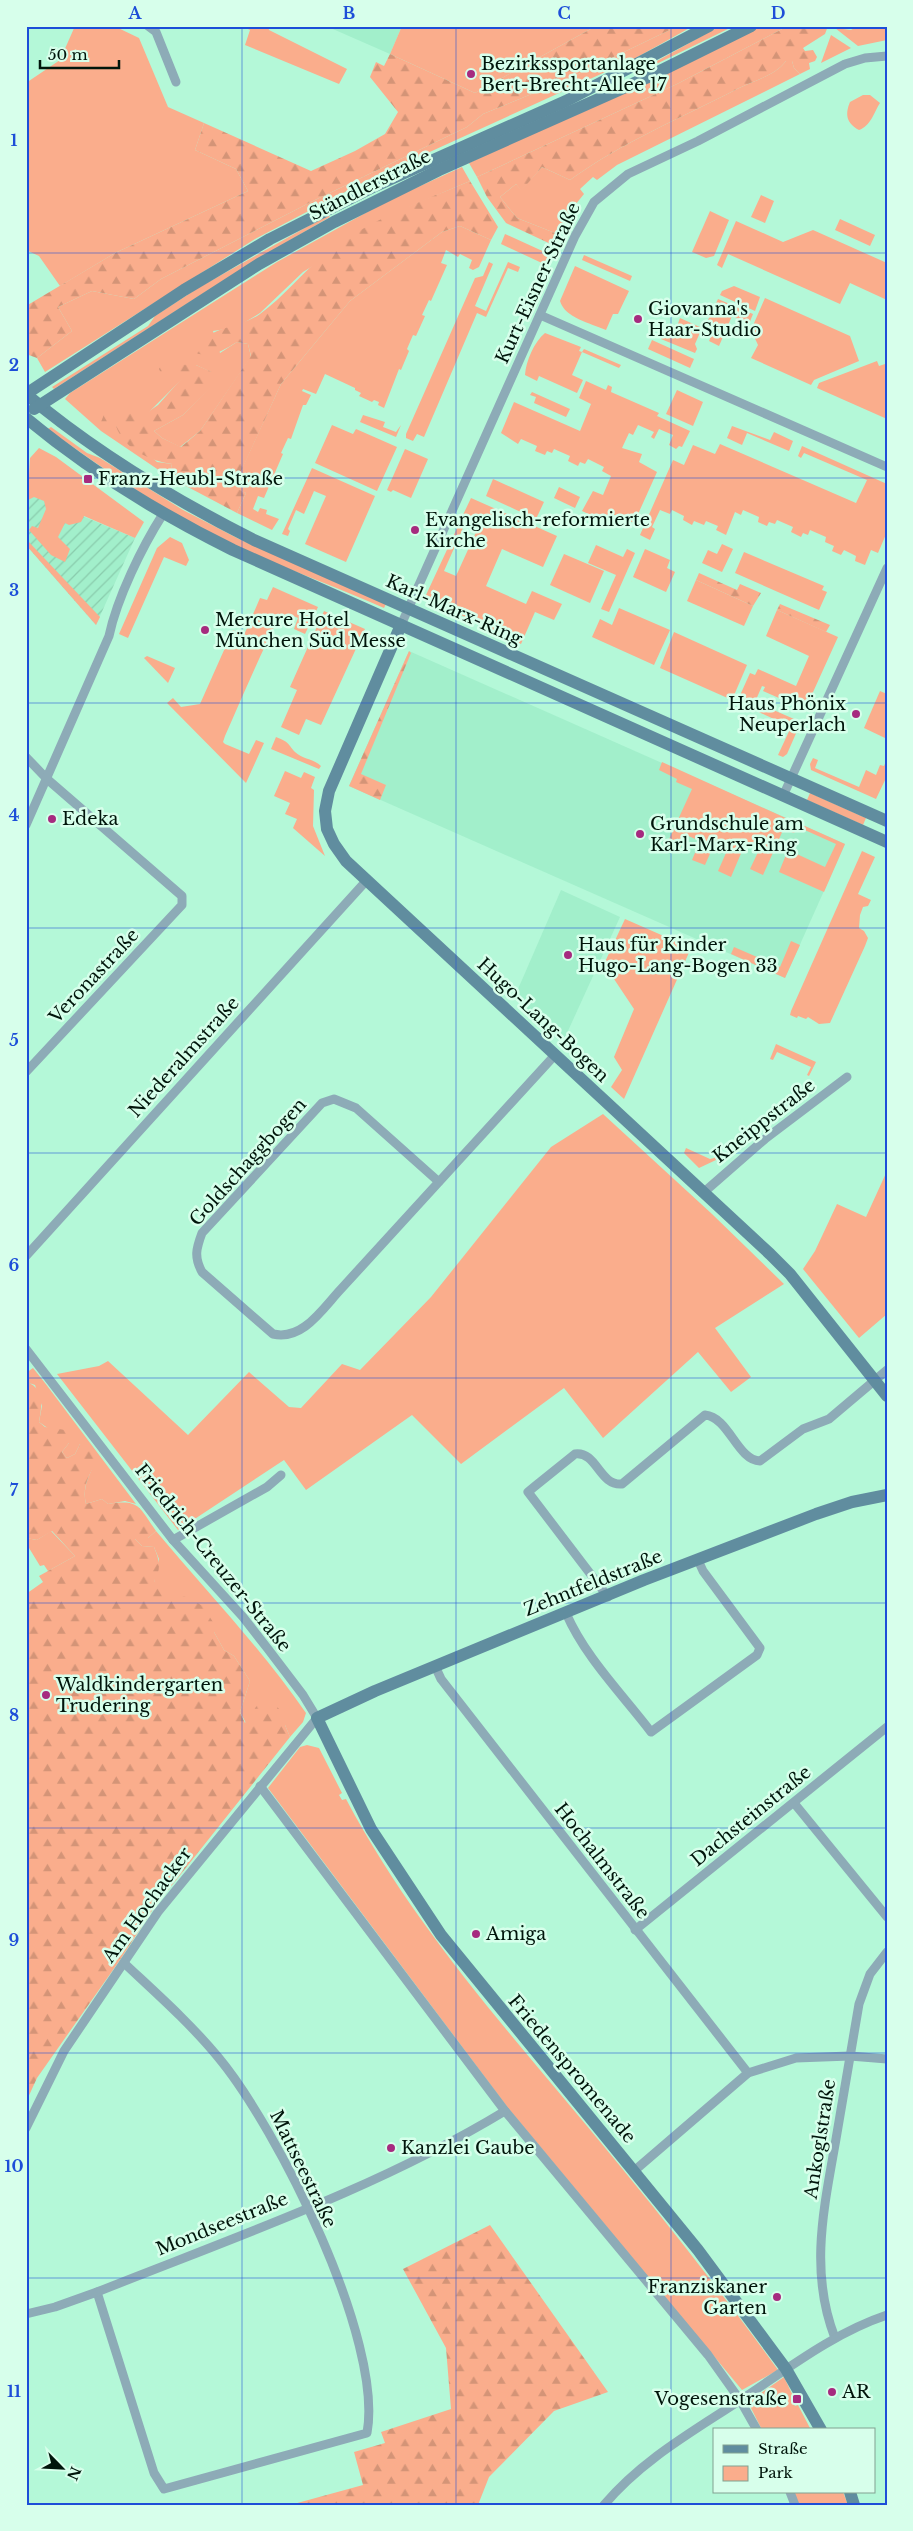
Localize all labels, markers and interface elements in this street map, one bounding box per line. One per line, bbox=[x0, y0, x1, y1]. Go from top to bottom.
text: A bbox=[128, 3, 143, 23]
text: B bbox=[343, 3, 356, 23]
text: C bbox=[557, 3, 571, 23]
text: D bbox=[771, 3, 785, 23]
scale bar bbox=[40, 38, 119, 70]
text: 50 m bbox=[48, 45, 88, 64]
place label: Bezirkssportanlage Bert-Brecht-Allee 17 bbox=[481, 53, 667, 96]
marker: Bezirkssportanlage Bert-Brecht-Allee 17 bbox=[465, 68, 477, 80]
text: 1 bbox=[11, 130, 18, 150]
street label: Ständlerstraße bbox=[305, 145, 435, 225]
street label: Kurt-Eisner-Straße bbox=[491, 199, 585, 367]
place label: Giovanna's Haar-Studio bbox=[648, 298, 761, 341]
marker: Giovanna's Haar-Studio bbox=[632, 313, 644, 325]
text: 2 bbox=[9, 355, 19, 375]
place label: Franz-Heubl-Straße bbox=[98, 468, 283, 490]
marker: Franz-Heubl-Straße bbox=[82, 473, 94, 485]
place label: Evangelisch-reformierte Kirche bbox=[425, 509, 650, 552]
marker: Evangelisch-reformierte Kirche bbox=[409, 524, 421, 536]
street label: Karl-Marx-Ring bbox=[382, 570, 526, 650]
text: 3 bbox=[9, 580, 19, 600]
place label: Mercure Hotel München Süd Messe bbox=[215, 609, 406, 652]
marker: Mercure Hotel München Süd Messe bbox=[199, 624, 211, 636]
place label: Haus Phönix Neuperlach bbox=[728, 693, 846, 736]
marker: Haus Phönix Neuperlach bbox=[850, 708, 862, 720]
text: 4 bbox=[9, 805, 19, 825]
place label: Edeka bbox=[62, 808, 119, 830]
marker: Edeka bbox=[46, 813, 58, 825]
place label: Grundschule am Karl-Marx-Ring bbox=[650, 813, 804, 856]
marker: Grundschule am Karl-Marx-Ring bbox=[634, 828, 646, 840]
street label: Veronastraße bbox=[44, 924, 144, 1029]
place label: Haus für Kinder Hugo-Lang-Bogen 33 bbox=[578, 934, 778, 977]
marker: Haus für Kinder Hugo-Lang-Bogen 33 bbox=[562, 949, 574, 961]
street label: Hugo-Lang-Bogen bbox=[472, 953, 614, 1087]
street label: Niederalmstraße bbox=[124, 992, 244, 1122]
text: 5 bbox=[9, 1030, 19, 1050]
street label: Kneippstraße bbox=[709, 1074, 819, 1168]
street label: Goldschaggbogen bbox=[185, 1094, 311, 1230]
text: 6 bbox=[9, 1255, 20, 1275]
street label: Friedrich-Creuzer-Straße bbox=[130, 1460, 296, 1656]
text: 7 bbox=[10, 1480, 19, 1500]
street label: Zehntfeldstraße bbox=[521, 1545, 665, 1621]
place label: Waldkindergarten Trudering bbox=[55, 1674, 223, 1717]
marker: Waldkindergarten Trudering bbox=[40, 1689, 52, 1701]
text: 8 bbox=[9, 1705, 19, 1725]
street label: Dachsteinstraße bbox=[687, 1761, 815, 1871]
street label: Hochalmstraße bbox=[550, 1799, 654, 1923]
street label: Am Hochacker bbox=[97, 1843, 196, 1968]
place label: Amiga bbox=[485, 1923, 546, 1945]
marker: Amiga bbox=[470, 1928, 482, 1940]
text: 9 bbox=[9, 1930, 20, 1950]
street label: Friedenspromenade bbox=[504, 1990, 640, 2148]
street label: Ankoglstraße bbox=[799, 2077, 840, 2202]
street label: Mattseestraße bbox=[265, 2107, 341, 2231]
place label: Kanzlei Gaube bbox=[401, 2137, 535, 2159]
marker: Kanzlei Gaube bbox=[385, 2142, 397, 2154]
text: 10 bbox=[4, 2156, 24, 2176]
street label: Mondseestraße bbox=[153, 2188, 291, 2260]
place label: Franziskaner Garten bbox=[647, 2276, 767, 2319]
marker: Franziskaner Garten bbox=[771, 2291, 783, 2303]
text: 11 bbox=[7, 2381, 21, 2401]
place label: AR bbox=[841, 2381, 871, 2403]
marker: AR bbox=[826, 2386, 838, 2398]
place label: Vogesenstraße bbox=[654, 2388, 787, 2410]
marker: Vogesenstraße bbox=[791, 2393, 803, 2405]
legend bbox=[713, 2428, 876, 2494]
text: Straße bbox=[758, 2439, 808, 2458]
north arrow bbox=[38, 2444, 88, 2494]
text: Park bbox=[758, 2463, 794, 2482]
text: N bbox=[63, 2464, 85, 2483]

